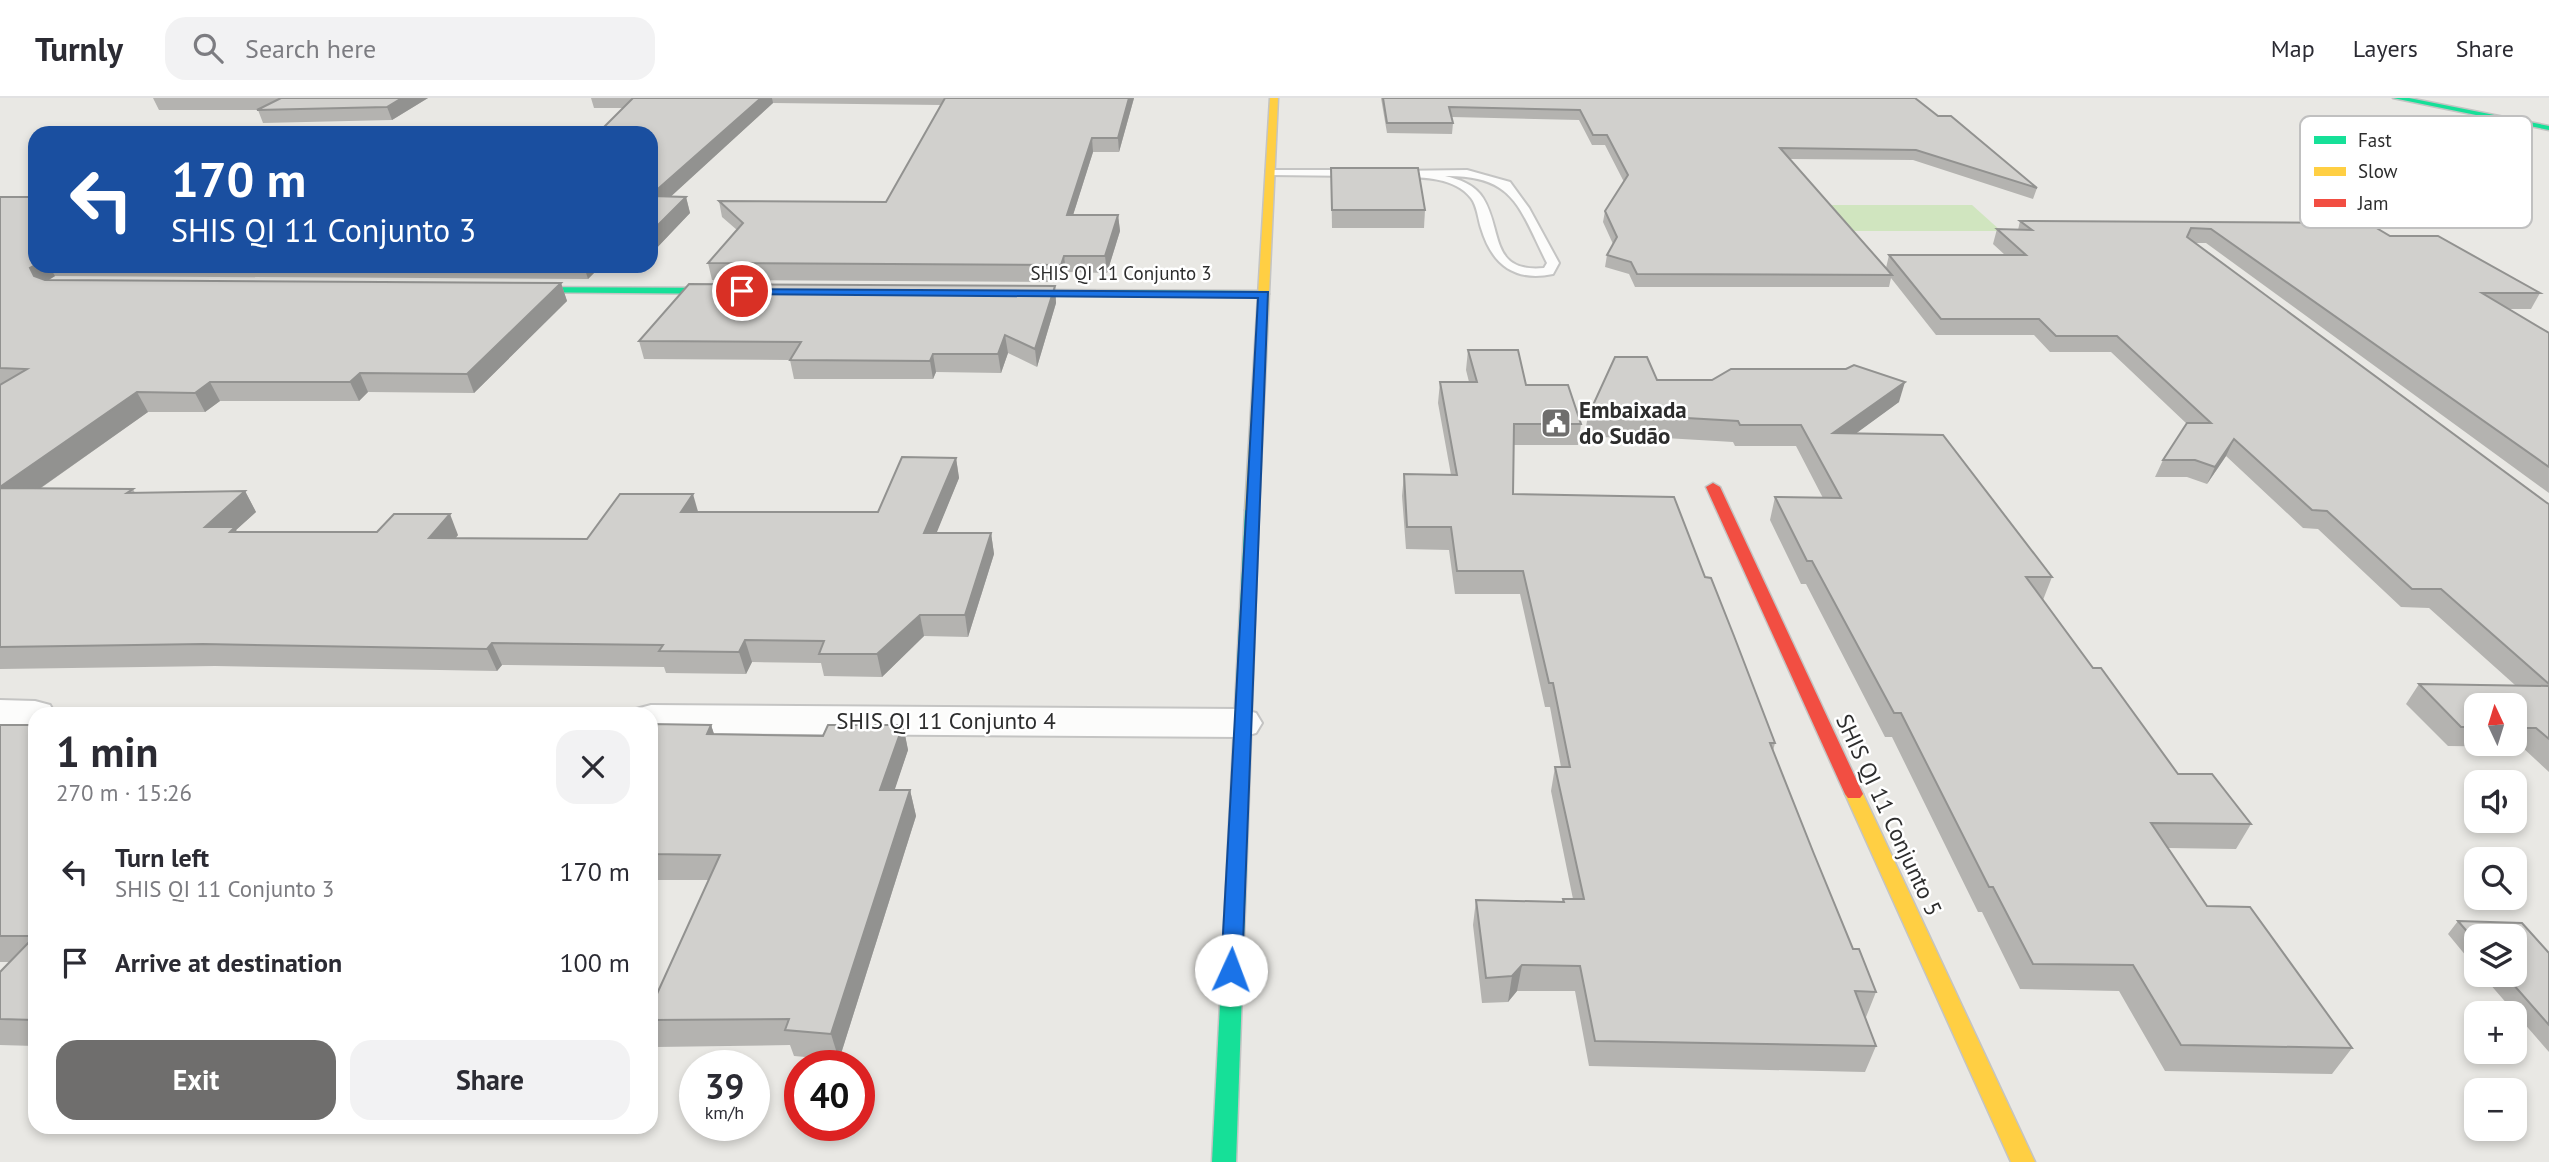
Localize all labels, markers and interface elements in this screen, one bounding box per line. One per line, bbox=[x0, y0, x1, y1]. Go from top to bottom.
search box bbox=[165, 17, 655, 80]
text: Turnly bbox=[35, 27, 123, 70]
icon: search bbox=[189, 29, 227, 67]
text: Search here bbox=[245, 32, 376, 65]
text: Map bbox=[2271, 33, 2315, 64]
text: Layers bbox=[2353, 33, 2418, 64]
text: Share bbox=[2456, 33, 2514, 64]
legend bbox=[2300, 116, 2532, 228]
text: Fast bbox=[2358, 128, 2392, 152]
text: 170 m bbox=[171, 147, 306, 211]
icon: left bbox=[56, 154, 147, 245]
text: Slow bbox=[2358, 159, 2398, 183]
text: Jam bbox=[2357, 191, 2388, 215]
text: SHIS QI 11 Conjunto 3 bbox=[171, 209, 476, 251]
pin bbox=[712, 261, 772, 321]
street label: SHIS QI 11 Conjunto 3 bbox=[1030, 261, 1212, 285]
icon: arrive bbox=[723, 272, 761, 310]
place label: Embaixada do Sudão bbox=[1579, 395, 1687, 450]
public building icon: Embaixada do Sudão bbox=[1539, 406, 1573, 440]
north arrow bbox=[2464, 693, 2527, 756]
map controls bbox=[2464, 693, 2527, 1141]
street label: SHIS QI 11 Conjunto 4 bbox=[836, 706, 1056, 735]
street label: SHIS QI 11 Conjunto 5 bbox=[1830, 709, 1949, 920]
text: 1 min bbox=[56, 724, 158, 779]
button: close bbox=[556, 730, 630, 804]
button: sound bbox=[2464, 770, 2527, 833]
text: 270 m · 15:26 bbox=[56, 778, 192, 807]
text: Turn left bbox=[115, 841, 209, 874]
button: search bbox=[2464, 847, 2527, 910]
icon: left bbox=[56, 853, 94, 891]
text: 170 m bbox=[559, 855, 630, 888]
text: SHIS QI 11 Conjunto 3 bbox=[115, 874, 334, 903]
button: layers bbox=[2464, 924, 2527, 987]
position arrow bbox=[1194, 933, 1268, 1007]
icon: arrive bbox=[56, 944, 94, 982]
text: Arrive at destination bbox=[115, 946, 342, 979]
text: 100 m bbox=[559, 946, 630, 979]
button: + bbox=[2464, 1001, 2527, 1064]
button: Exit bbox=[56, 1040, 336, 1120]
button: Share bbox=[350, 1040, 630, 1120]
speed limit sign: 40 bbox=[784, 1050, 875, 1141]
text: 39 bbox=[705, 1063, 744, 1109]
button: − bbox=[2464, 1078, 2527, 1141]
text: km/h bbox=[705, 1101, 744, 1124]

